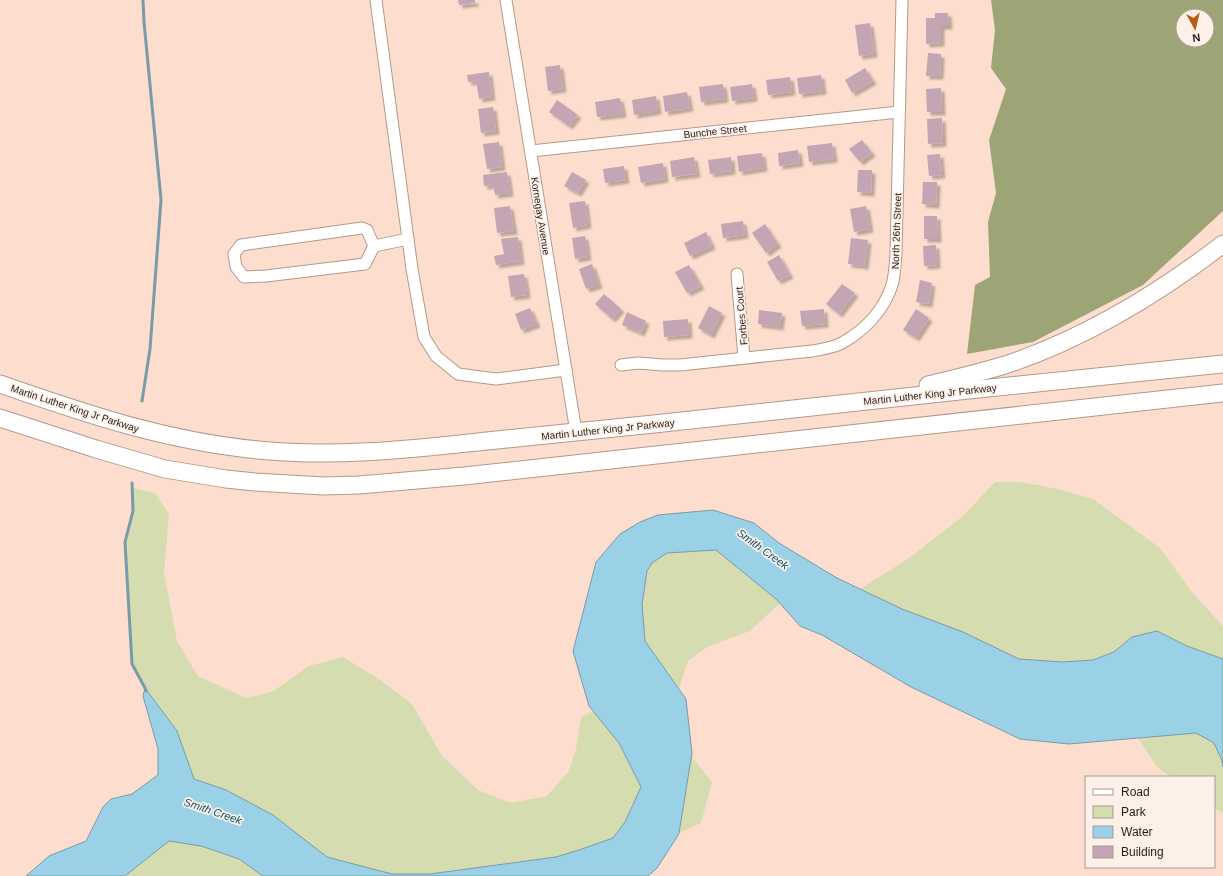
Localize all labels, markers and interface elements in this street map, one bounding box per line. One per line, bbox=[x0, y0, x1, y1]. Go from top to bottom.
north arrow bbox=[1175, 8, 1215, 48]
text: N bbox=[1192, 31, 1201, 44]
street label: Bunche Street bbox=[683, 123, 747, 140]
street label: Kornegay Avenue bbox=[529, 176, 552, 256]
street label: North 26th Street bbox=[890, 193, 903, 269]
street label: Forbes Court bbox=[733, 286, 750, 346]
street label: Martin Luther King Jr Parkway bbox=[863, 382, 997, 407]
street label: Martin Luther King Jr Parkway bbox=[9, 383, 140, 434]
street label: Martin Luther King Jr Parkway bbox=[541, 417, 675, 442]
water label: Smith Creek bbox=[735, 526, 791, 572]
legend bbox=[1085, 776, 1215, 868]
text: Road bbox=[1121, 785, 1150, 799]
water label: Smith Creek bbox=[182, 795, 244, 827]
text: Park bbox=[1121, 805, 1147, 819]
text: Water bbox=[1121, 825, 1153, 839]
text: Building bbox=[1121, 845, 1164, 859]

